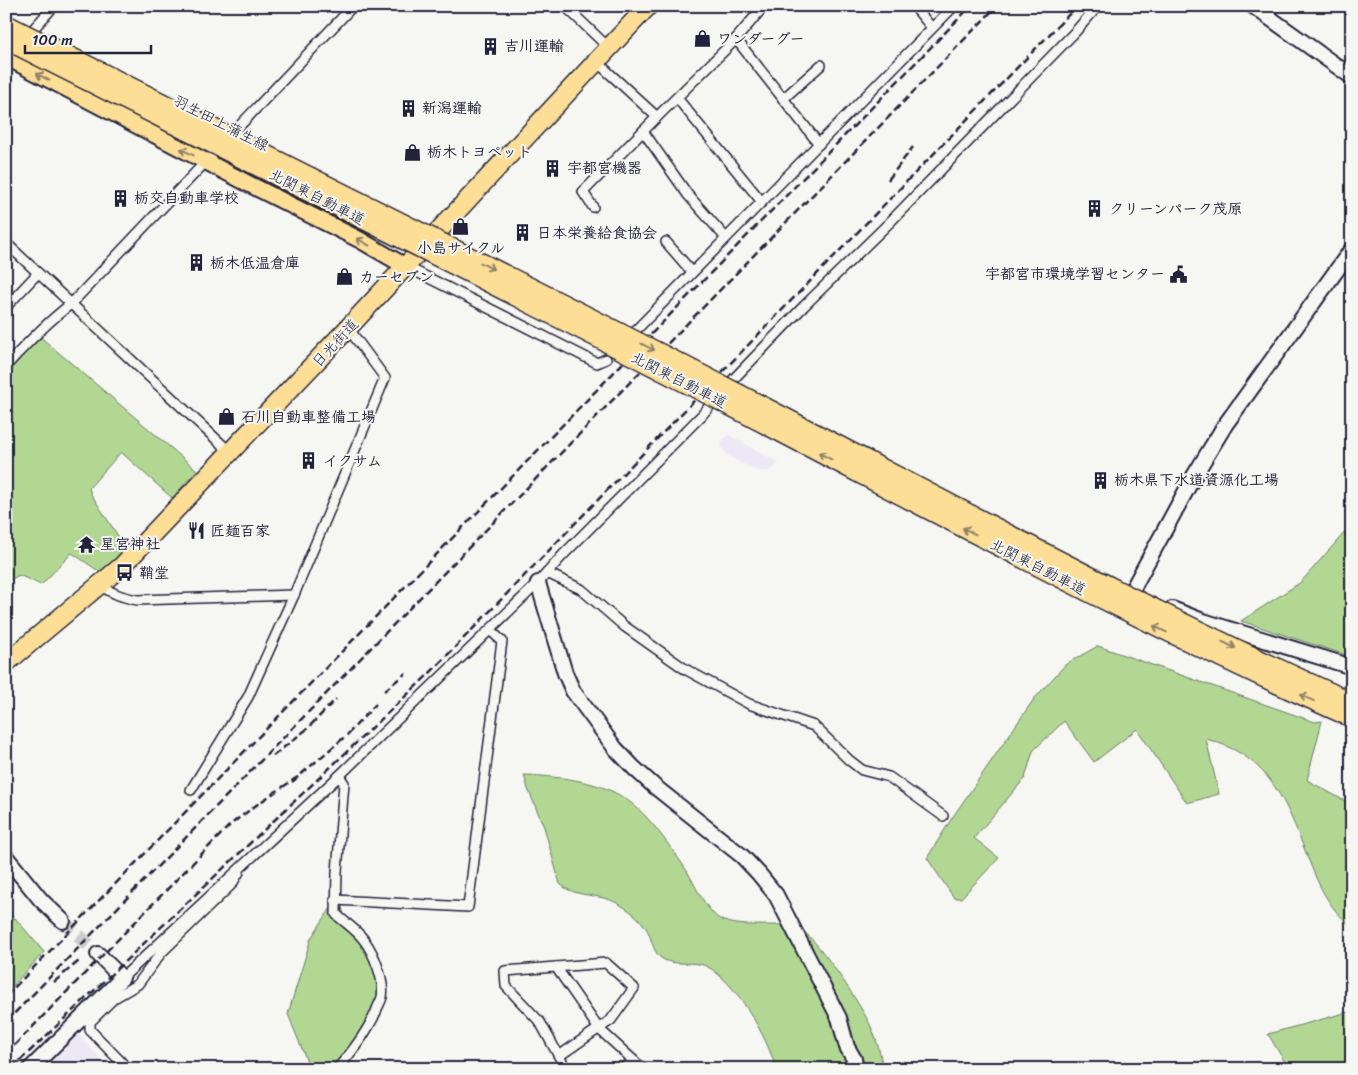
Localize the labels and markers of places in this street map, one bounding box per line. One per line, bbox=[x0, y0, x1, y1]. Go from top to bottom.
place label: ワンダーグー bbox=[717, 26, 805, 52]
shop icon: ワンダーグー bbox=[693, 29, 713, 49]
place label: 吉川運輸 bbox=[504, 33, 564, 59]
building icon: 吉川運輸 bbox=[480, 36, 500, 56]
place label: 新潟運輸 bbox=[422, 95, 482, 121]
building icon: 新潟運輸 bbox=[398, 98, 418, 118]
place label: 栃木トヨペット bbox=[427, 139, 532, 165]
shop icon: 栃木トヨペット bbox=[403, 142, 423, 162]
place label: 宇都宮機器 bbox=[567, 155, 642, 181]
building icon: 宇都宮機器 bbox=[543, 158, 563, 178]
place label: 栃交自動車学校 bbox=[134, 185, 239, 211]
building icon: 栃交自動車学校 bbox=[110, 188, 130, 208]
place label: クリーンパーク茂原 bbox=[1109, 196, 1243, 222]
building icon: クリーンパーク茂原 bbox=[1085, 199, 1105, 219]
shop icon: 小島サイクル bbox=[451, 217, 471, 237]
place label: 日本栄養給食協会 bbox=[537, 220, 657, 246]
building icon: 日本栄養給食協会 bbox=[513, 223, 533, 243]
place label: 小島サイクル bbox=[417, 235, 505, 261]
place label: 栃木低温倉庫 bbox=[210, 250, 300, 276]
building icon: 栃木低温倉庫 bbox=[186, 253, 206, 273]
place label: 宇都宮市環境学習センター bbox=[985, 261, 1165, 287]
place label: カーセブン bbox=[359, 264, 434, 290]
public building icon: 宇都宮市環境学習センター bbox=[1169, 264, 1189, 284]
shop icon: カーセブン bbox=[335, 267, 355, 287]
place label: 石川自動車整備工場 bbox=[241, 404, 376, 430]
shop icon: 石川自動車整備工場 bbox=[217, 407, 237, 427]
place label: イクサム bbox=[323, 448, 382, 474]
building icon: イクサム bbox=[299, 451, 319, 471]
place label: 栃木県下水道資源化工場 bbox=[1114, 467, 1279, 493]
building icon: 栃木県下水道資源化工場 bbox=[1090, 470, 1110, 490]
place label: 匠麺百家 bbox=[210, 518, 270, 544]
restaurant icon: 匠麺百家 bbox=[186, 521, 206, 541]
place label: 星宮神社 bbox=[100, 531, 160, 557]
temple icon: 星宮神社 bbox=[76, 534, 96, 554]
place label: 鞘堂 bbox=[139, 560, 169, 586]
bus stop icon: 鞘堂 bbox=[115, 563, 135, 583]

